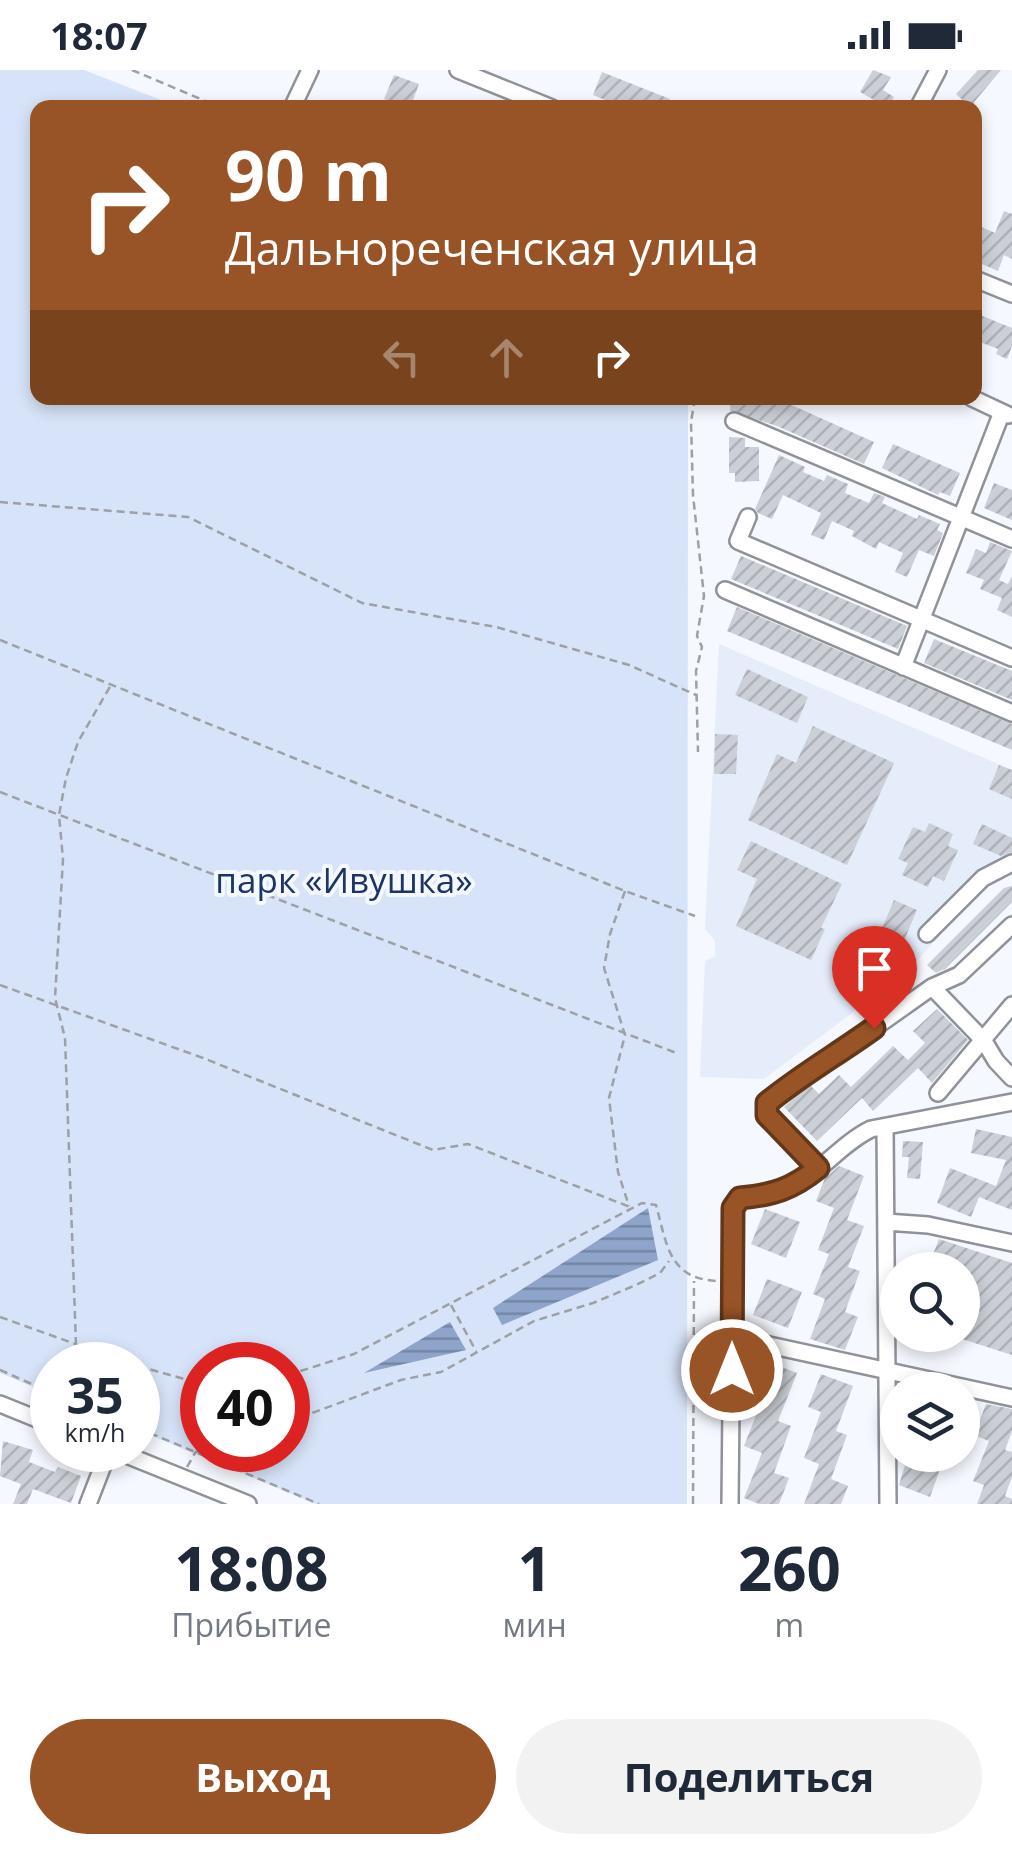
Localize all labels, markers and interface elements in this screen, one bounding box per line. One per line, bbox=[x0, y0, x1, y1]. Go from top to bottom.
text: 18:07 bbox=[50, 9, 148, 61]
text: 90 m bbox=[225, 126, 392, 222]
icon: right bbox=[60, 140, 190, 270]
text: Дальнореченская улица bbox=[225, 217, 759, 278]
icon: left bbox=[374, 330, 429, 385]
icon: ahead bbox=[479, 330, 534, 385]
icon: right bbox=[584, 330, 639, 385]
park label: парк «Ивушка» bbox=[215, 856, 473, 903]
pin bbox=[832, 926, 917, 1029]
icon: arrive bbox=[847, 941, 902, 996]
map controls bbox=[880, 1252, 980, 1472]
button: search bbox=[880, 1252, 980, 1352]
position arrow bbox=[680, 1318, 784, 1422]
speed limit sign: 40 bbox=[180, 1342, 310, 1472]
text: 35 bbox=[66, 1361, 124, 1429]
button: layers bbox=[880, 1372, 980, 1472]
text: km/h bbox=[65, 1415, 125, 1449]
text: 18:08 bbox=[174, 1527, 328, 1609]
text: 1 bbox=[517, 1527, 552, 1609]
text: 260 bbox=[738, 1527, 841, 1609]
text: Прибытие bbox=[171, 1603, 331, 1646]
text: мин bbox=[503, 1603, 567, 1646]
text: m bbox=[775, 1603, 804, 1646]
button: Выход bbox=[30, 1719, 496, 1834]
button: Поделиться bbox=[516, 1719, 982, 1834]

